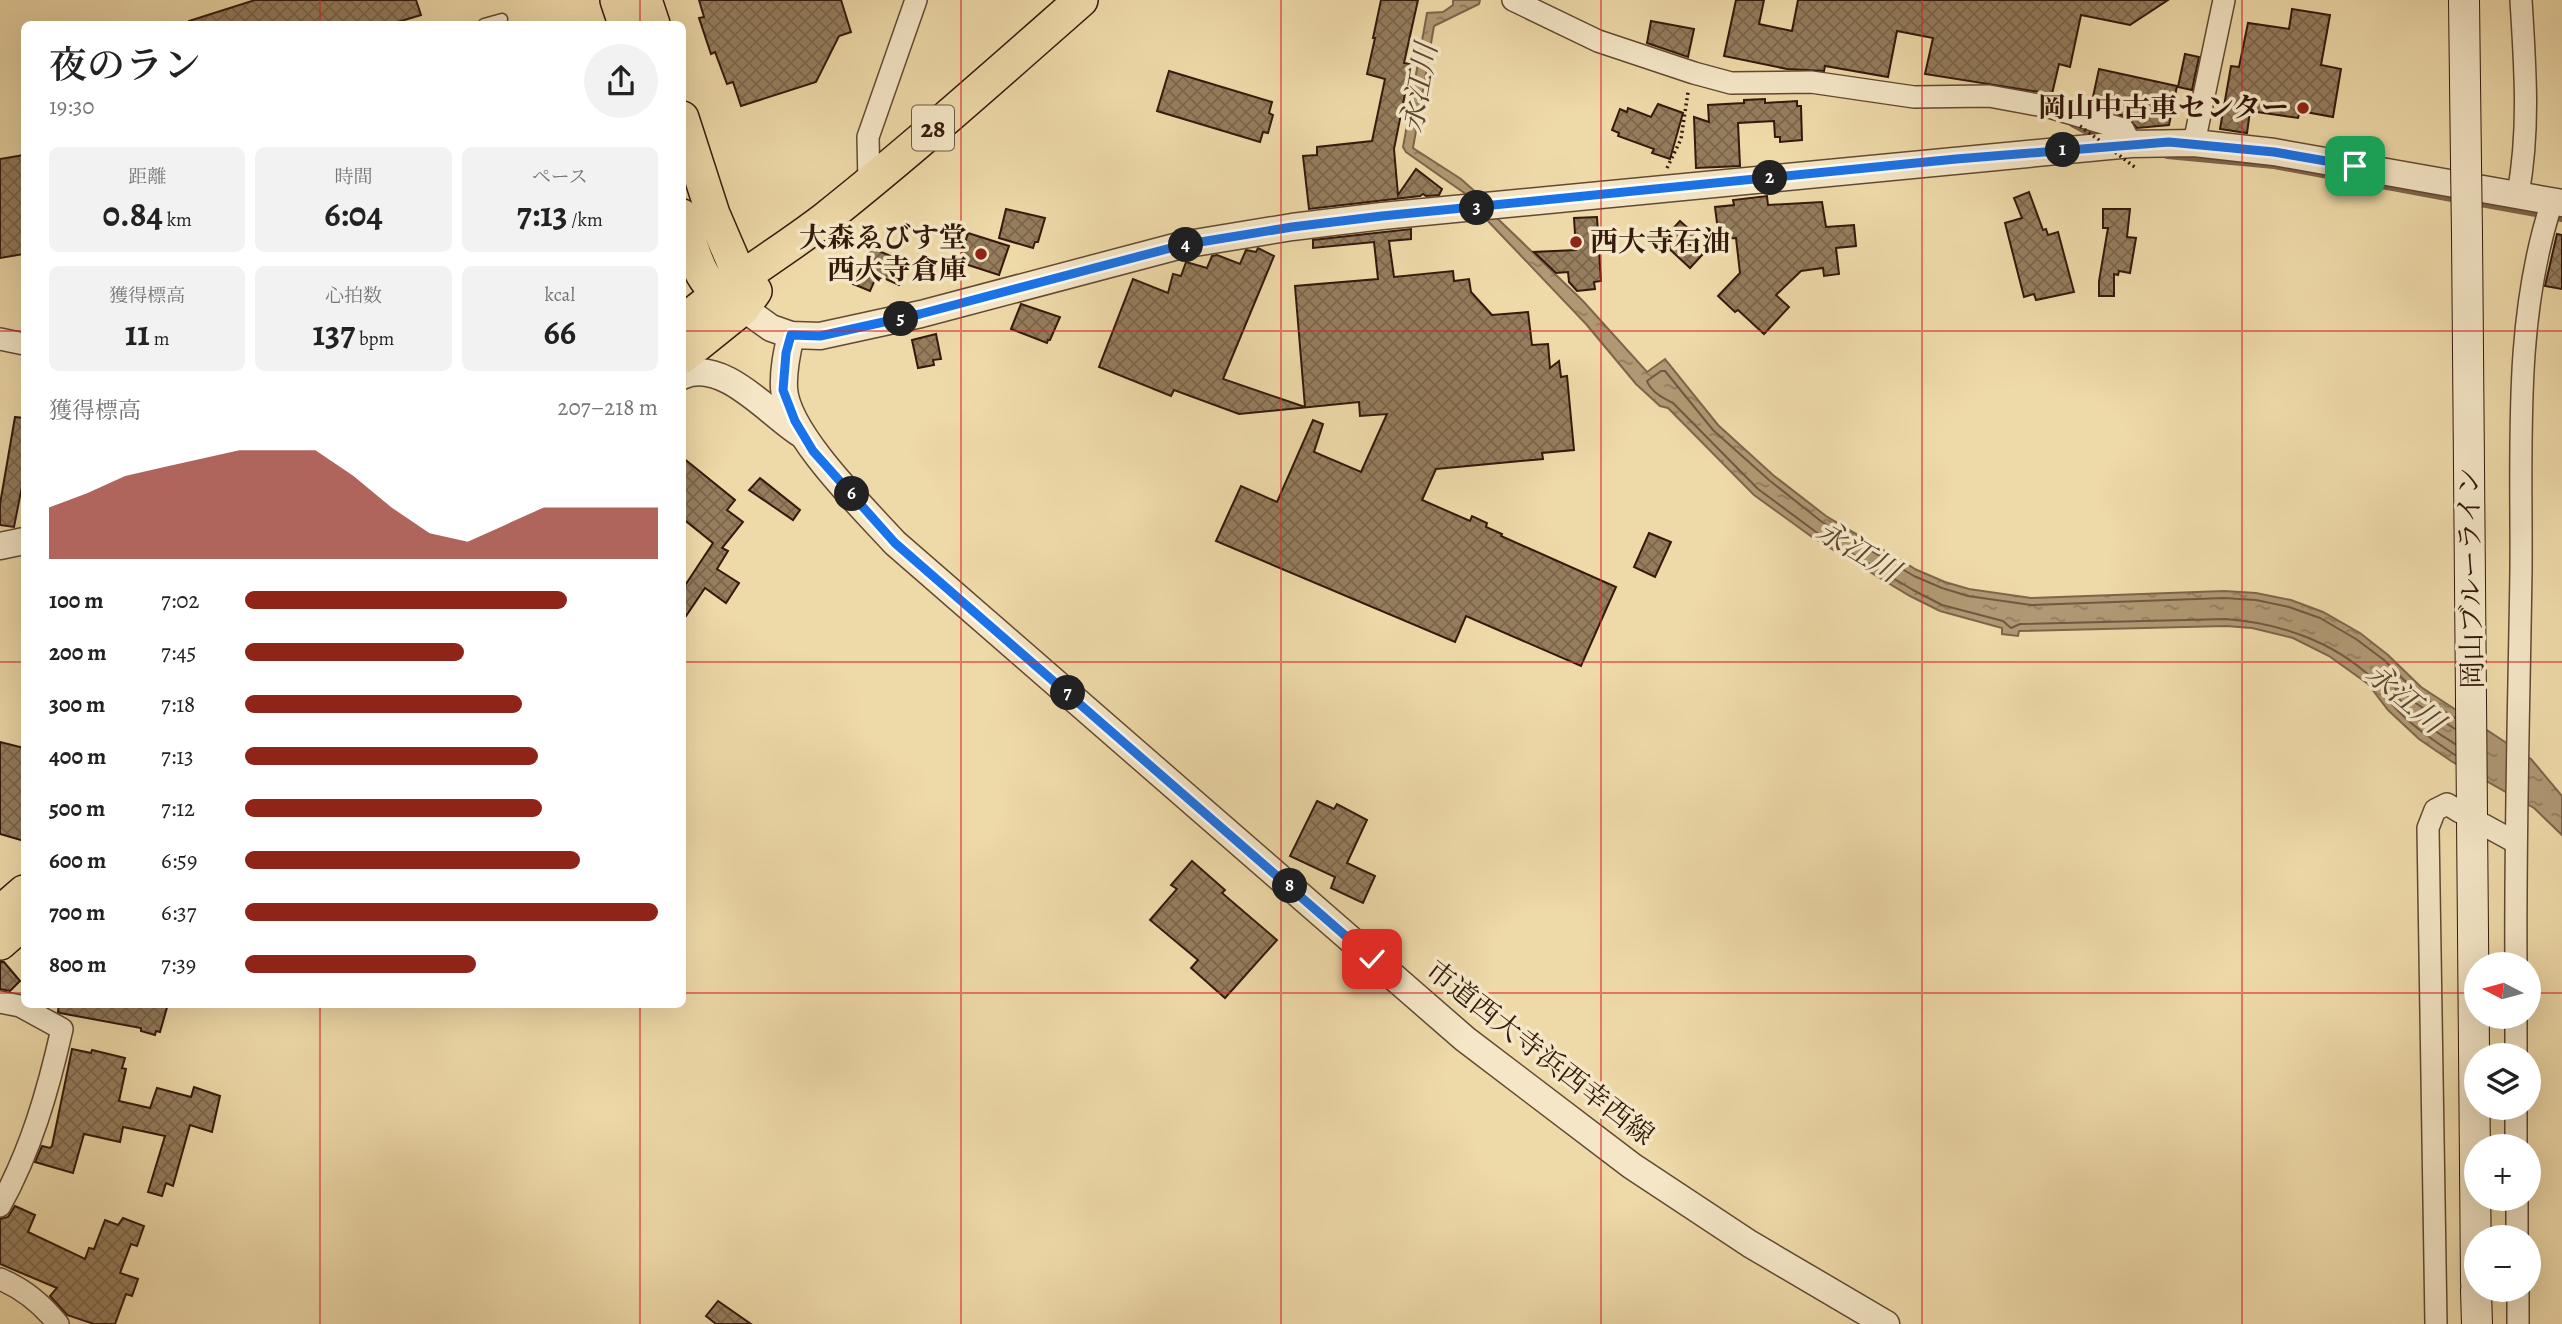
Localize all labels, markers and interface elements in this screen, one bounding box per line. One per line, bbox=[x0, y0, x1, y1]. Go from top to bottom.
water label: 永江川 bbox=[1391, 37, 1447, 136]
text: 夜のラン bbox=[49, 39, 201, 91]
button: share bbox=[584, 44, 658, 118]
place label: 岡山中古車センター bbox=[2038, 89, 2289, 127]
text: 19:30 bbox=[49, 91, 95, 122]
marker: 岡山中古車センター bbox=[2295, 100, 2311, 116]
road number: 28 bbox=[912, 105, 954, 150]
pin: 1 bbox=[2046, 132, 2080, 168]
text: 1 bbox=[2059, 136, 2066, 162]
pin bbox=[2325, 136, 2385, 196]
icon: arrive bbox=[2336, 147, 2374, 185]
pin: 2 bbox=[1752, 160, 1788, 196]
text: 距離 bbox=[128, 164, 166, 190]
text: 時間 bbox=[334, 164, 373, 190]
text: ペース bbox=[532, 164, 588, 190]
text: 2 bbox=[1765, 164, 1774, 190]
text: 0.84 bbox=[102, 190, 163, 238]
text: 6:04 bbox=[324, 190, 383, 238]
text: 7:13 bbox=[517, 190, 568, 238]
pin: 3 bbox=[1460, 190, 1494, 226]
text: 3 bbox=[1472, 194, 1481, 220]
text: km bbox=[163, 207, 192, 233]
text: /km bbox=[568, 207, 603, 233]
place label: 大森ゑびす堂 西大寺倉庫 bbox=[799, 219, 967, 289]
place label: 西大寺石油 bbox=[1590, 223, 1730, 261]
pin: 4 bbox=[1168, 228, 1204, 262]
text: 4 bbox=[1181, 231, 1190, 257]
marker: 西大寺石油 bbox=[1568, 234, 1584, 250]
marker: 大森ゑびす堂 西大寺倉庫 bbox=[973, 246, 989, 262]
text: kcal bbox=[545, 282, 575, 308]
text: 獲得標高 bbox=[109, 283, 185, 309]
text: 心拍数 bbox=[325, 283, 382, 309]
pin: 5 bbox=[884, 302, 918, 336]
text: 5 bbox=[896, 305, 905, 331]
text: 66 bbox=[543, 308, 576, 356]
text: 11 bbox=[125, 309, 150, 357]
text: 137 bbox=[313, 309, 355, 357]
text: m bbox=[150, 326, 169, 352]
text: bpm bbox=[355, 326, 394, 352]
text: 207–218 m bbox=[558, 392, 658, 423]
text: 獲得標高 bbox=[49, 395, 141, 426]
street label: 岡山ブルーライン bbox=[2450, 467, 2492, 689]
pin: 6 bbox=[834, 476, 870, 512]
text: 6 bbox=[847, 480, 856, 506]
water label: 永江川 bbox=[1809, 511, 1909, 593]
text: 100 m bbox=[49, 585, 104, 616]
text: 7:02 bbox=[161, 585, 199, 616]
text: 200 m bbox=[49, 637, 107, 668]
text: 7:45 bbox=[161, 637, 196, 668]
water label: 永江川 bbox=[2358, 654, 2455, 744]
pin: 7 bbox=[1050, 676, 1086, 710]
text: 7 bbox=[1063, 679, 1072, 705]
text: 300 m bbox=[49, 689, 105, 720]
text: 7:18 bbox=[161, 689, 195, 720]
text: 400 m bbox=[49, 741, 106, 772]
text: 7:13 bbox=[161, 741, 194, 772]
text: 500 m bbox=[49, 793, 105, 824]
text: 7:12 bbox=[161, 793, 195, 824]
text: 600 m bbox=[49, 845, 106, 876]
text: 6:59 bbox=[161, 845, 197, 876]
pin: 8 bbox=[1272, 868, 1308, 903]
text: 8 bbox=[1285, 872, 1294, 898]
text: 700 m bbox=[49, 897, 105, 928]
text: 6:37 bbox=[161, 897, 196, 928]
pin bbox=[1342, 929, 1402, 989]
icon: check bbox=[1353, 940, 1391, 978]
text: 800 m bbox=[49, 949, 106, 980]
text: 7:39 bbox=[161, 949, 196, 980]
street label: 市道西大寺浜西幸西線 bbox=[1418, 952, 1662, 1154]
north arrow bbox=[2464, 952, 2541, 1029]
map controls bbox=[2464, 952, 2541, 1302]
button: layers bbox=[2464, 1043, 2541, 1120]
button: + bbox=[2464, 1134, 2541, 1211]
button: − bbox=[2464, 1225, 2541, 1302]

